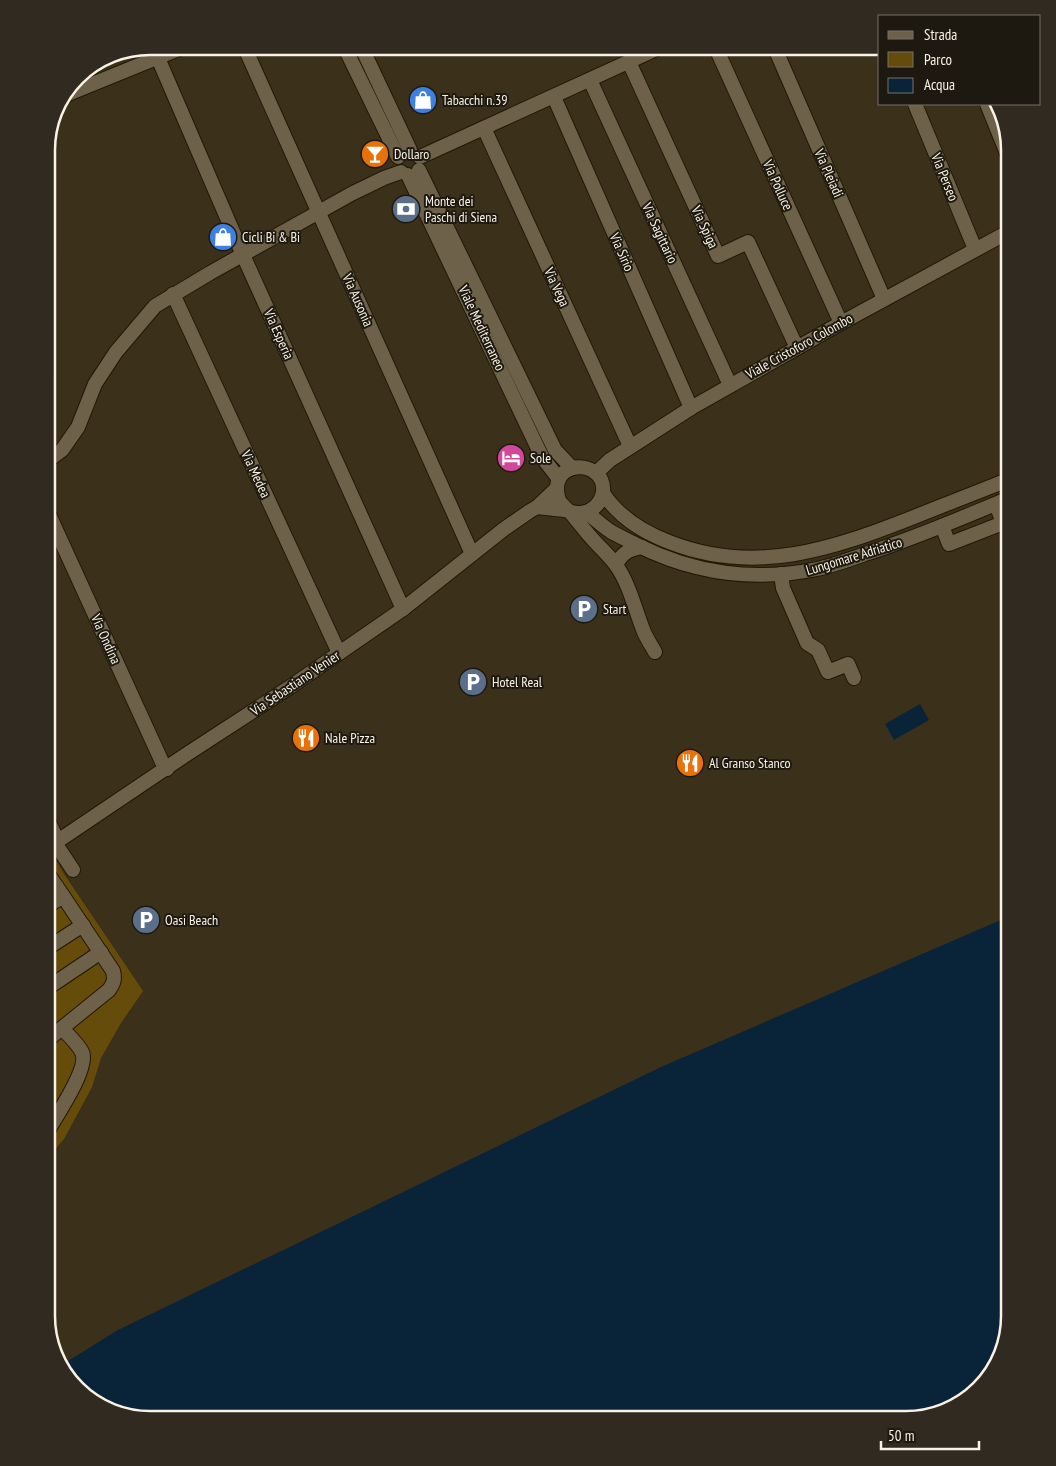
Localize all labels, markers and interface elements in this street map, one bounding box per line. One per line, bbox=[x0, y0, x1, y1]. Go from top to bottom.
legend bbox=[878, 15, 1041, 105]
text: Strada bbox=[924, 25, 957, 44]
text: Parco bbox=[924, 50, 952, 69]
text: Acqua bbox=[924, 75, 955, 94]
shop icon: Tabacchi n.39 bbox=[408, 85, 438, 115]
place label: Tabacchi n.39 bbox=[442, 91, 507, 109]
bar icon: Dollaro bbox=[360, 139, 390, 169]
place label: Dollaro bbox=[394, 145, 429, 163]
street label: Via Pleiadi bbox=[810, 145, 848, 200]
street label: Via Perseo bbox=[927, 149, 963, 204]
street label: Via Polluce bbox=[759, 156, 797, 213]
place label: Monte dei Paschi di Siena bbox=[425, 192, 497, 226]
bank icon: Monte dei Paschi di Siena bbox=[391, 194, 421, 224]
street label: Via Sagittario bbox=[638, 199, 682, 266]
street label: Via Spiga bbox=[687, 202, 723, 251]
shop icon: Cicli Bi & Bi bbox=[208, 222, 238, 252]
place label: Cicli Bi & Bi bbox=[242, 228, 300, 246]
street label: Via Sirio bbox=[605, 229, 638, 274]
street label: Via Vega bbox=[540, 264, 574, 309]
street label: Via Ausonia bbox=[338, 270, 378, 329]
street label: Viale Mediterraneo bbox=[454, 282, 510, 373]
street label: Via Esperia bbox=[260, 305, 298, 362]
street label: Viale Cristoforo Colombo bbox=[741, 309, 856, 383]
hotel icon: Sole bbox=[496, 443, 526, 473]
street label: Via Medea bbox=[237, 447, 275, 501]
place label: Sole bbox=[530, 449, 551, 467]
street label: Lungomare Adriatico bbox=[804, 533, 904, 579]
parking icon: Start bbox=[569, 594, 599, 624]
place label: Start bbox=[603, 600, 627, 618]
street label: Via Ondina bbox=[87, 610, 125, 667]
street label: Via Sebastiano Venier bbox=[246, 646, 343, 720]
parking icon: Hotel Real bbox=[458, 667, 488, 697]
place label: Hotel Real bbox=[492, 673, 543, 691]
restaurant icon: Nale Pizza bbox=[291, 723, 321, 753]
place label: Nale Pizza bbox=[325, 729, 375, 747]
restaurant icon: Al Granso Stanco bbox=[675, 748, 705, 778]
place label: Al Granso Stanco bbox=[709, 754, 790, 772]
parking icon: Oasi Beach bbox=[131, 905, 161, 935]
place label: Oasi Beach bbox=[165, 911, 218, 929]
scale bar bbox=[881, 1418, 978, 1450]
text: 50 m bbox=[888, 1426, 914, 1445]

